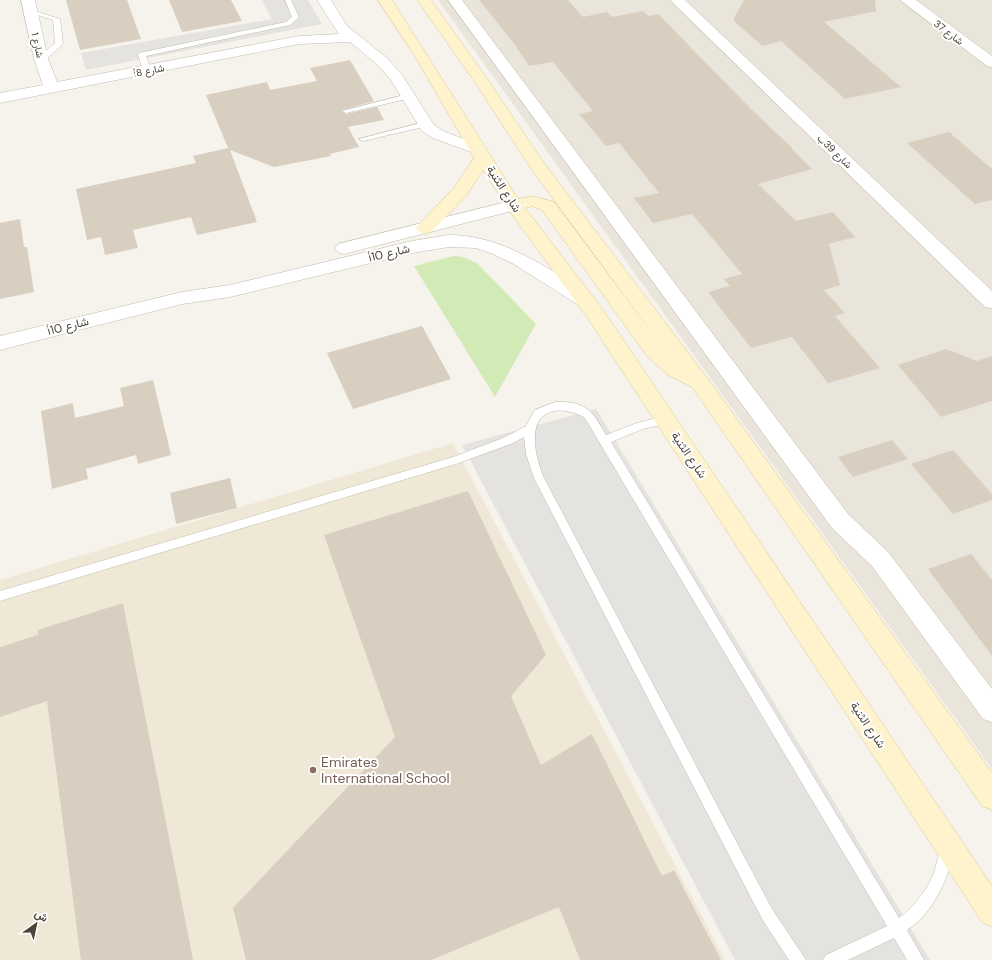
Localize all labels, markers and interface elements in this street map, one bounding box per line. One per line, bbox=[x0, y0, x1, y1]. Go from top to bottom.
street label: شارع 37 bbox=[931, 17, 966, 48]
street label: شارع 1 bbox=[28, 31, 47, 59]
street label: شارع 8أ bbox=[133, 61, 166, 80]
street label: شارع 39ب bbox=[815, 132, 855, 171]
street label: شارع الثنية bbox=[482, 163, 525, 216]
street label: شارع 10أ bbox=[367, 240, 412, 267]
street label: شارع 10أ bbox=[46, 313, 91, 340]
street label: شارع الثنية bbox=[667, 429, 710, 482]
street label: شارع الثنية bbox=[846, 699, 889, 752]
place label: Emirates International School bbox=[321, 753, 450, 787]
marker: Emirates International School bbox=[308, 765, 318, 775]
north arrow bbox=[16, 904, 56, 944]
text: ش bbox=[32, 906, 51, 925]

